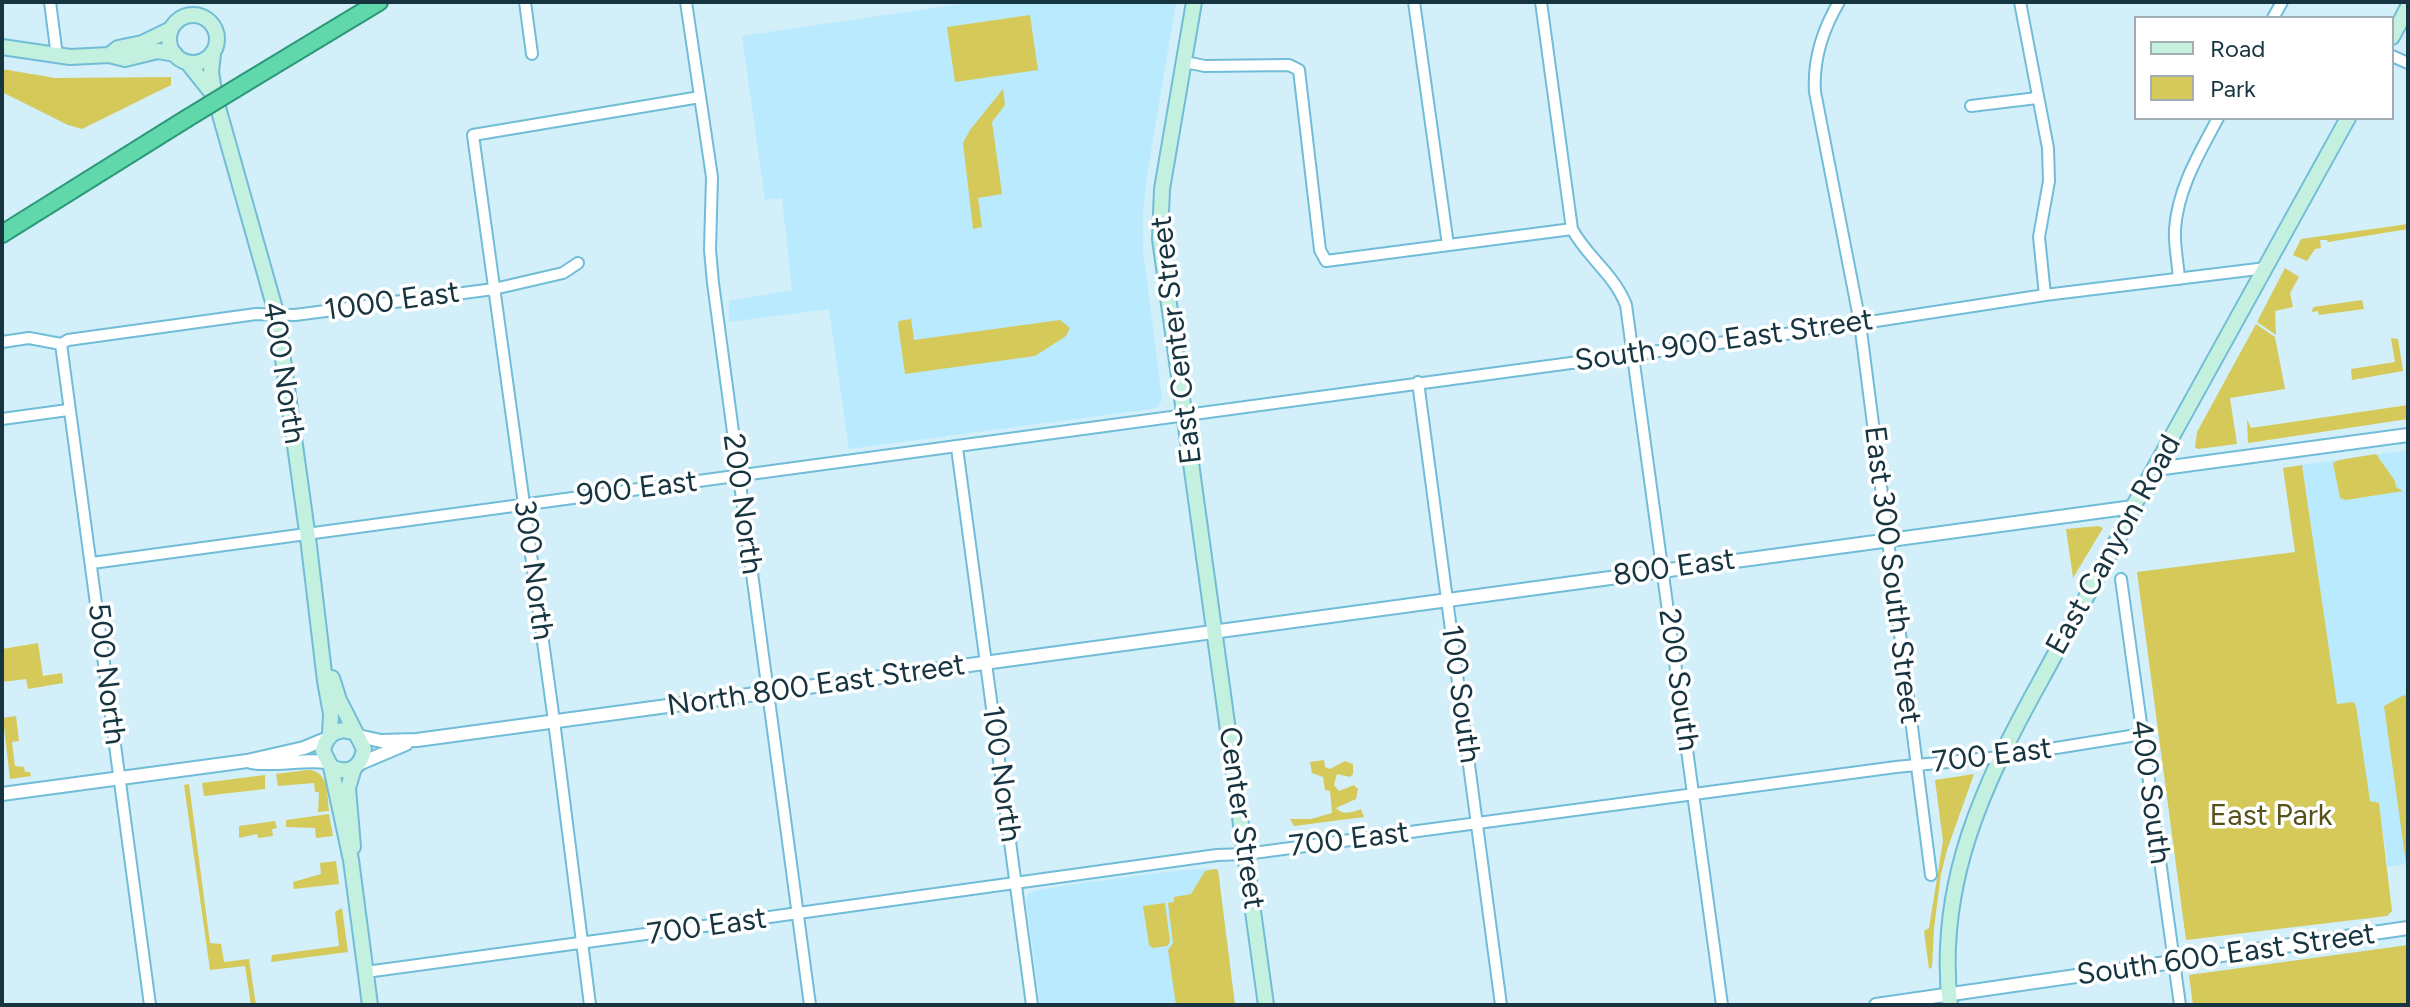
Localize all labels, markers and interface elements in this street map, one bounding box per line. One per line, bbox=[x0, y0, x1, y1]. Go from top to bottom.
legend bbox=[2134, 16, 2394, 120]
text: Road bbox=[2210, 34, 2265, 63]
text: Park bbox=[2210, 74, 2256, 103]
street label: East Center Street bbox=[1144, 214, 1210, 466]
street label: 1000 East bbox=[322, 275, 462, 329]
street label: 400 North bbox=[254, 299, 312, 447]
street label: South 900 East Street bbox=[1573, 302, 1875, 380]
street label: East 300 South Street bbox=[1856, 424, 1928, 726]
street label: East Canyon Road bbox=[2039, 429, 2189, 661]
street label: 200 North bbox=[714, 431, 770, 577]
street label: 900 East bbox=[575, 464, 699, 514]
street label: 300 North bbox=[505, 498, 561, 642]
street label: 800 East bbox=[1611, 542, 1737, 594]
street label: 500 North bbox=[79, 601, 133, 747]
street label: 200 South bbox=[1650, 607, 1706, 753]
street label: 100 South bbox=[1433, 623, 1487, 765]
street label: North 800 East Street bbox=[665, 647, 967, 725]
street label: 100 North bbox=[974, 704, 1028, 844]
street label: 400 South bbox=[2122, 718, 2178, 866]
street label: Center Street bbox=[1210, 724, 1272, 912]
street label: 700 East bbox=[1930, 731, 2054, 781]
park label: East Park bbox=[2210, 798, 2332, 834]
street label: 700 East bbox=[1287, 815, 1411, 865]
street label: 700 East bbox=[645, 901, 769, 953]
street label: South 600 East Street bbox=[2075, 916, 2377, 994]

